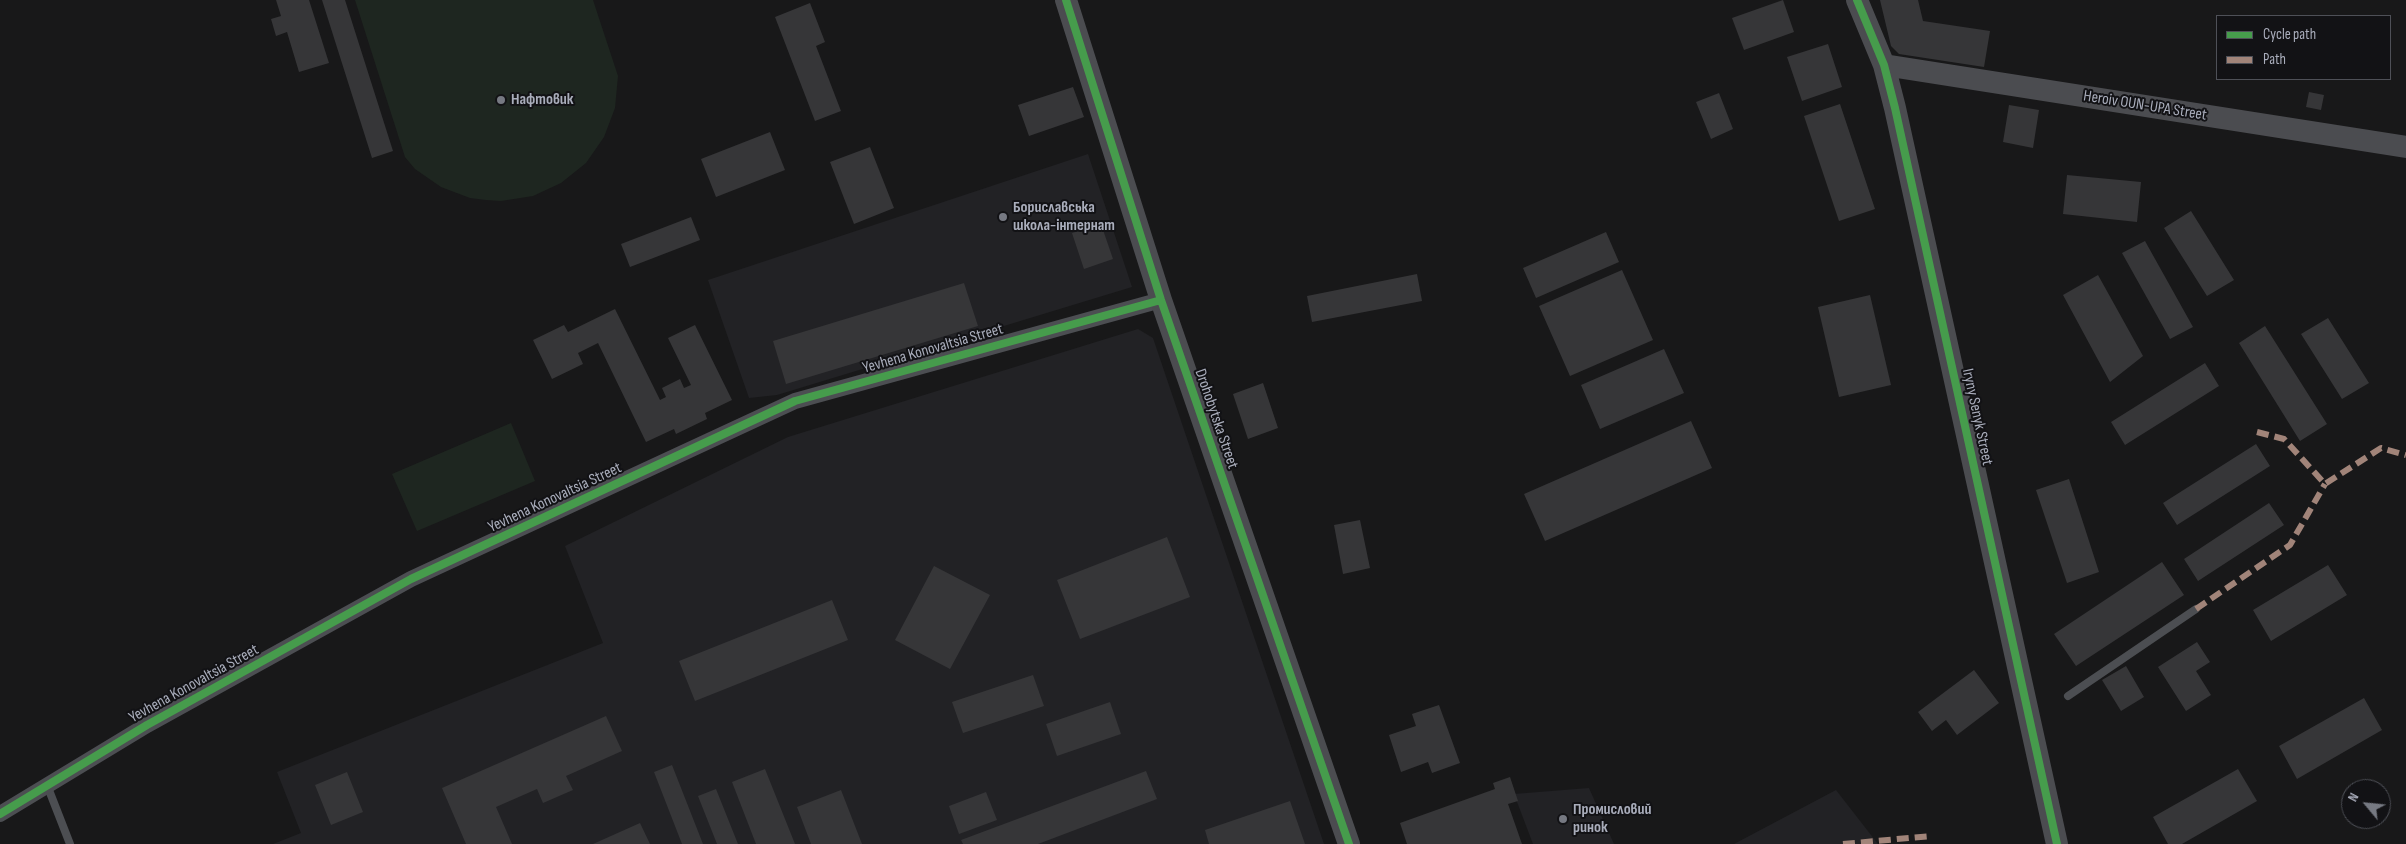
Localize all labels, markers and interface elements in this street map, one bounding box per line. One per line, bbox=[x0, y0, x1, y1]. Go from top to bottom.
legend bbox=[2216, 15, 2391, 80]
text: Cycle path bbox=[2263, 25, 2316, 44]
text: Path bbox=[2263, 50, 2286, 69]
street label: Heroiv OUN-UPA Street bbox=[2082, 87, 2208, 125]
place label: Нафтовик bbox=[511, 90, 574, 110]
marker: Нафтовик bbox=[495, 94, 507, 106]
place label: Бориславська школа-інтернат bbox=[1013, 198, 1115, 236]
marker: Бориславська школа-інтернат bbox=[997, 211, 1009, 223]
street label: Yevhena Konovaltsia Street bbox=[861, 320, 1005, 378]
street label: Drohobytska Street bbox=[1190, 367, 1242, 471]
street label: Iryny Senyk Street bbox=[1957, 367, 1997, 467]
street label: Yevhena Konovaltsia Street bbox=[485, 459, 625, 537]
street label: Yevhena Konovaltsia Street bbox=[126, 640, 262, 728]
north arrow bbox=[2341, 779, 2391, 829]
text: N bbox=[2344, 790, 2362, 804]
place label: Промисловий ринок bbox=[1573, 800, 1652, 838]
marker: Промисловий ринок bbox=[1557, 813, 1569, 825]

